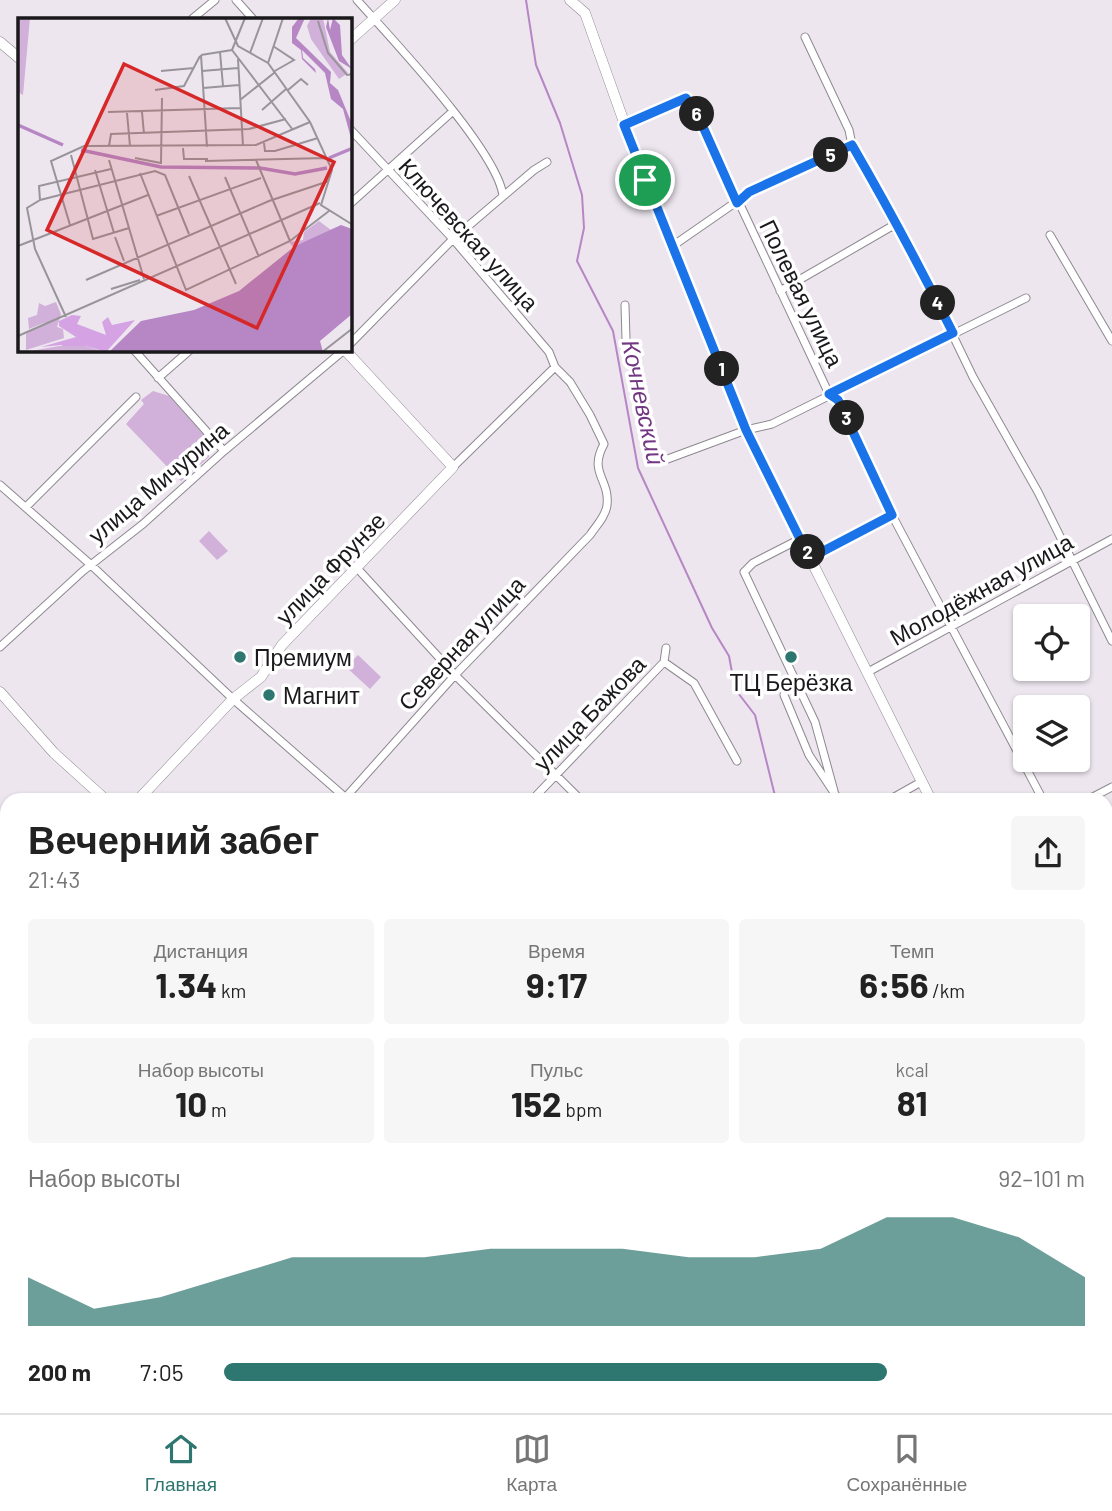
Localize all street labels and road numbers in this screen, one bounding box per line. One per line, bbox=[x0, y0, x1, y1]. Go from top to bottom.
street label: Ключевская улица bbox=[393, 152, 545, 316]
street label: Полевая улица bbox=[754, 215, 850, 371]
street label: улица Мичурина bbox=[82, 415, 234, 549]
street label: улица Фрунзе bbox=[270, 506, 390, 630]
street label: Молодёжная улица bbox=[885, 527, 1078, 651]
street label: Северная улица bbox=[392, 570, 530, 716]
street label: улица Бажова bbox=[527, 650, 651, 776]

